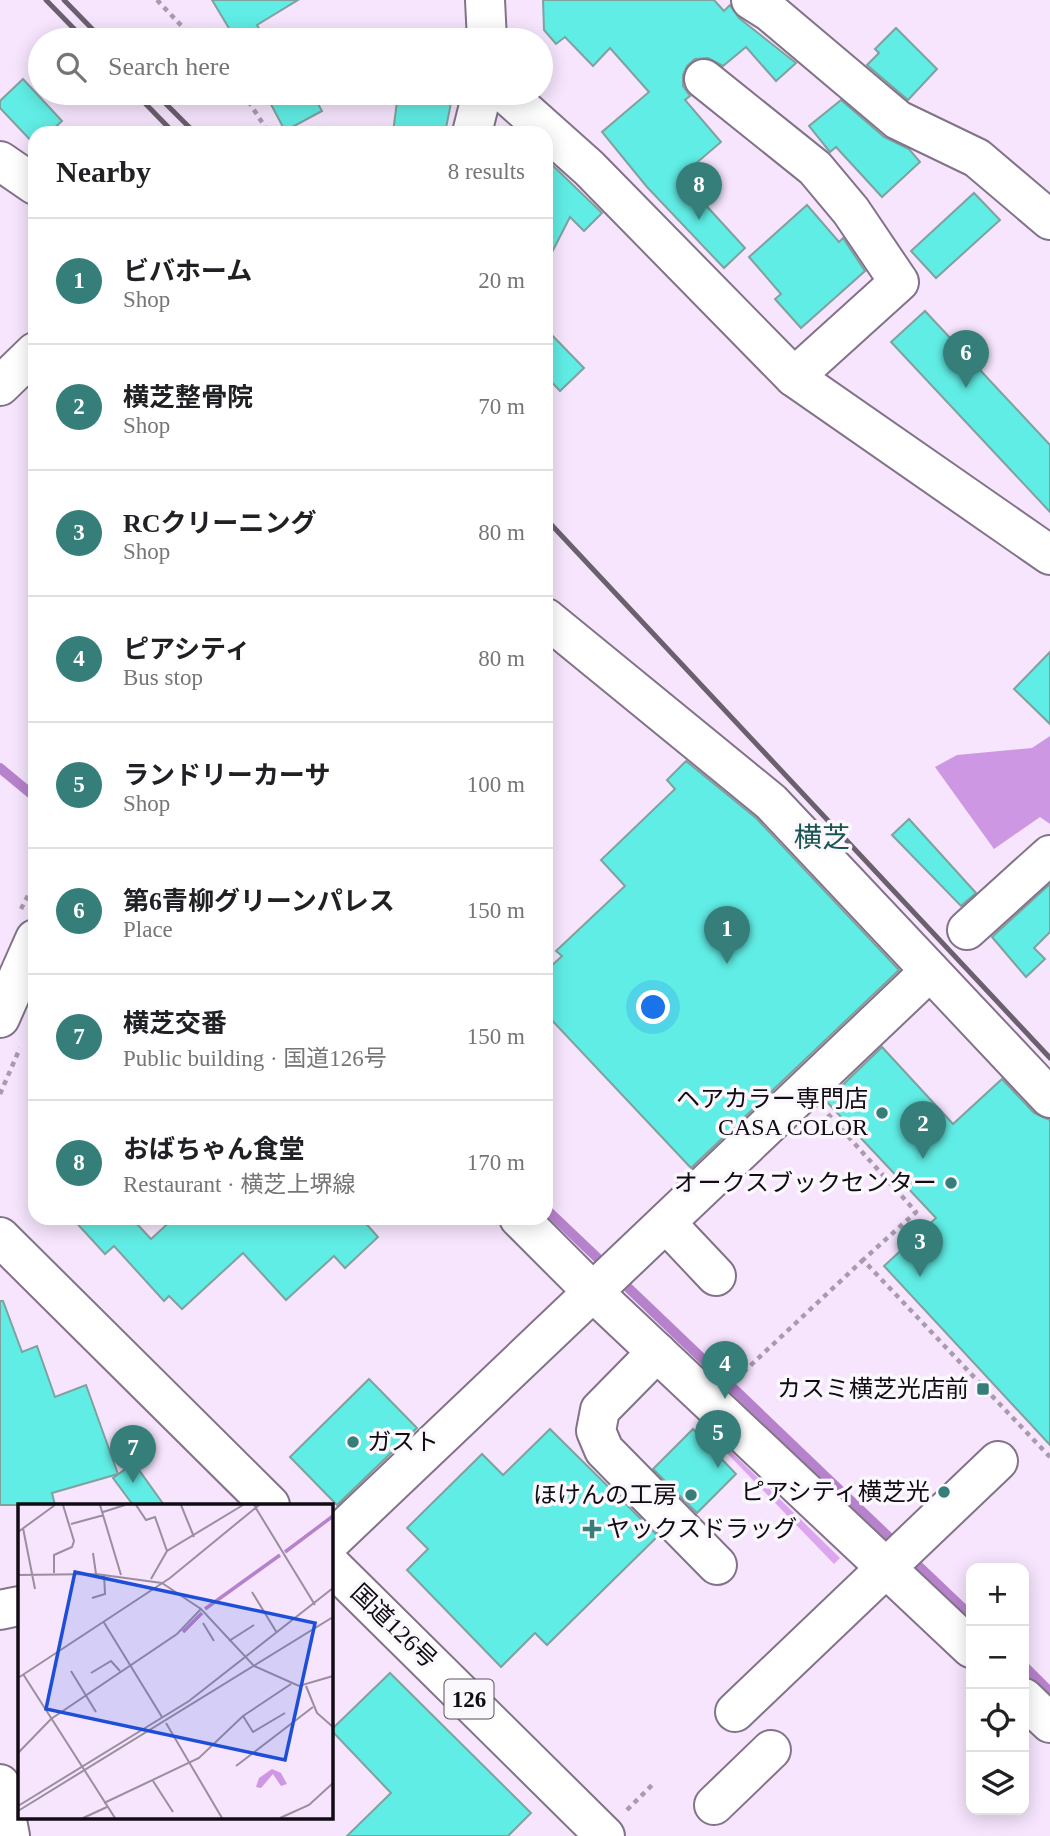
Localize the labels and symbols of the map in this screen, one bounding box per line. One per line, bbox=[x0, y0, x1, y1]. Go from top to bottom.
pin: 8 bbox=[676, 162, 722, 220]
pin: 6 bbox=[943, 330, 989, 388]
district label: 横芝 bbox=[794, 822, 850, 853]
pin: 1 bbox=[704, 906, 750, 964]
your location bbox=[636, 990, 670, 1024]
place label: ヘアカラー専門店 CASA COLOR bbox=[676, 1086, 868, 1140]
pin: 2 bbox=[900, 1101, 946, 1159]
marker: ヘアカラー専門店 CASA COLOR bbox=[874, 1105, 890, 1121]
place label: オークスブックセンター bbox=[674, 1170, 937, 1196]
marker: オークスブックセンター bbox=[943, 1175, 959, 1191]
pin: 3 bbox=[897, 1219, 943, 1277]
pin: 4 bbox=[702, 1341, 748, 1399]
place label: カスミ横芝光店前 bbox=[777, 1376, 969, 1402]
marker: カスミ横芝光店前 bbox=[975, 1381, 991, 1397]
pin: 5 bbox=[695, 1410, 741, 1468]
pin: 7 bbox=[110, 1425, 156, 1483]
place label: ガスト bbox=[367, 1429, 439, 1455]
marker: ガスト bbox=[345, 1434, 361, 1450]
place label: ピアシティ横芝光 bbox=[740, 1479, 930, 1505]
place label: ほけんの工房 bbox=[533, 1482, 677, 1508]
marker: ピアシティ横芝光 bbox=[936, 1484, 952, 1500]
marker: ほけんの工房 bbox=[683, 1487, 699, 1503]
inset map bbox=[18, 1504, 332, 1818]
place label: ヤックスドラッグ bbox=[606, 1516, 797, 1542]
marker: ヤックスドラッグ bbox=[584, 1521, 600, 1537]
street label: 国道126号 bbox=[346, 1579, 442, 1673]
road number: 126 bbox=[444, 1680, 494, 1718]

